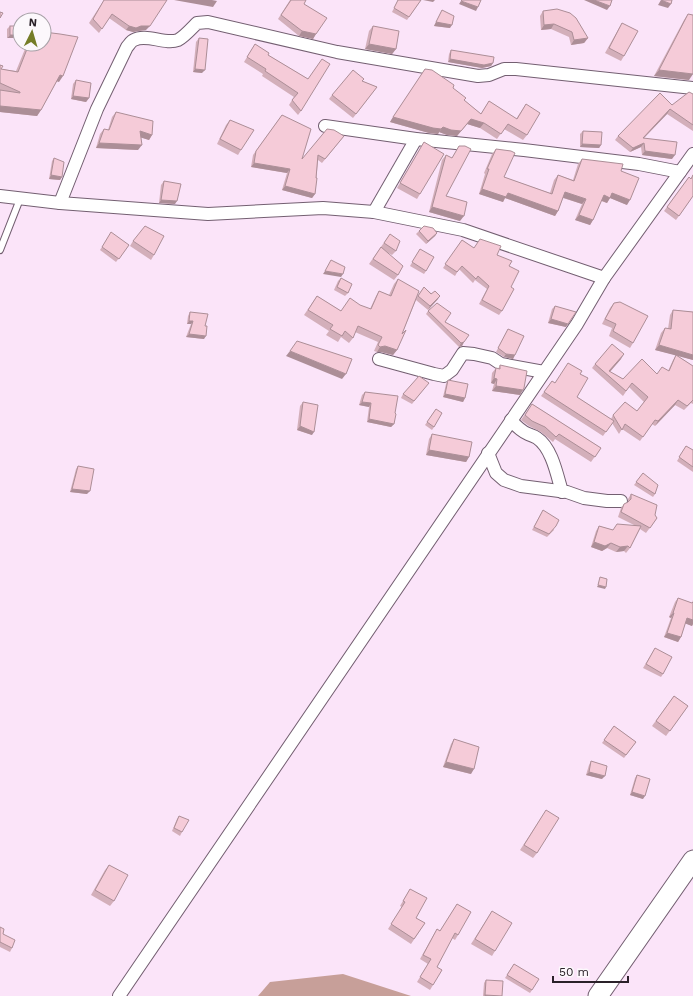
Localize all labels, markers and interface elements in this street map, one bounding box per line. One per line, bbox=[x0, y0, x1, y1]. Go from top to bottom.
north arrow bbox=[12, 12, 52, 52]
text: N bbox=[28, 16, 37, 29]
scale bar bbox=[553, 958, 628, 984]
text: 50 m bbox=[559, 965, 589, 979]

